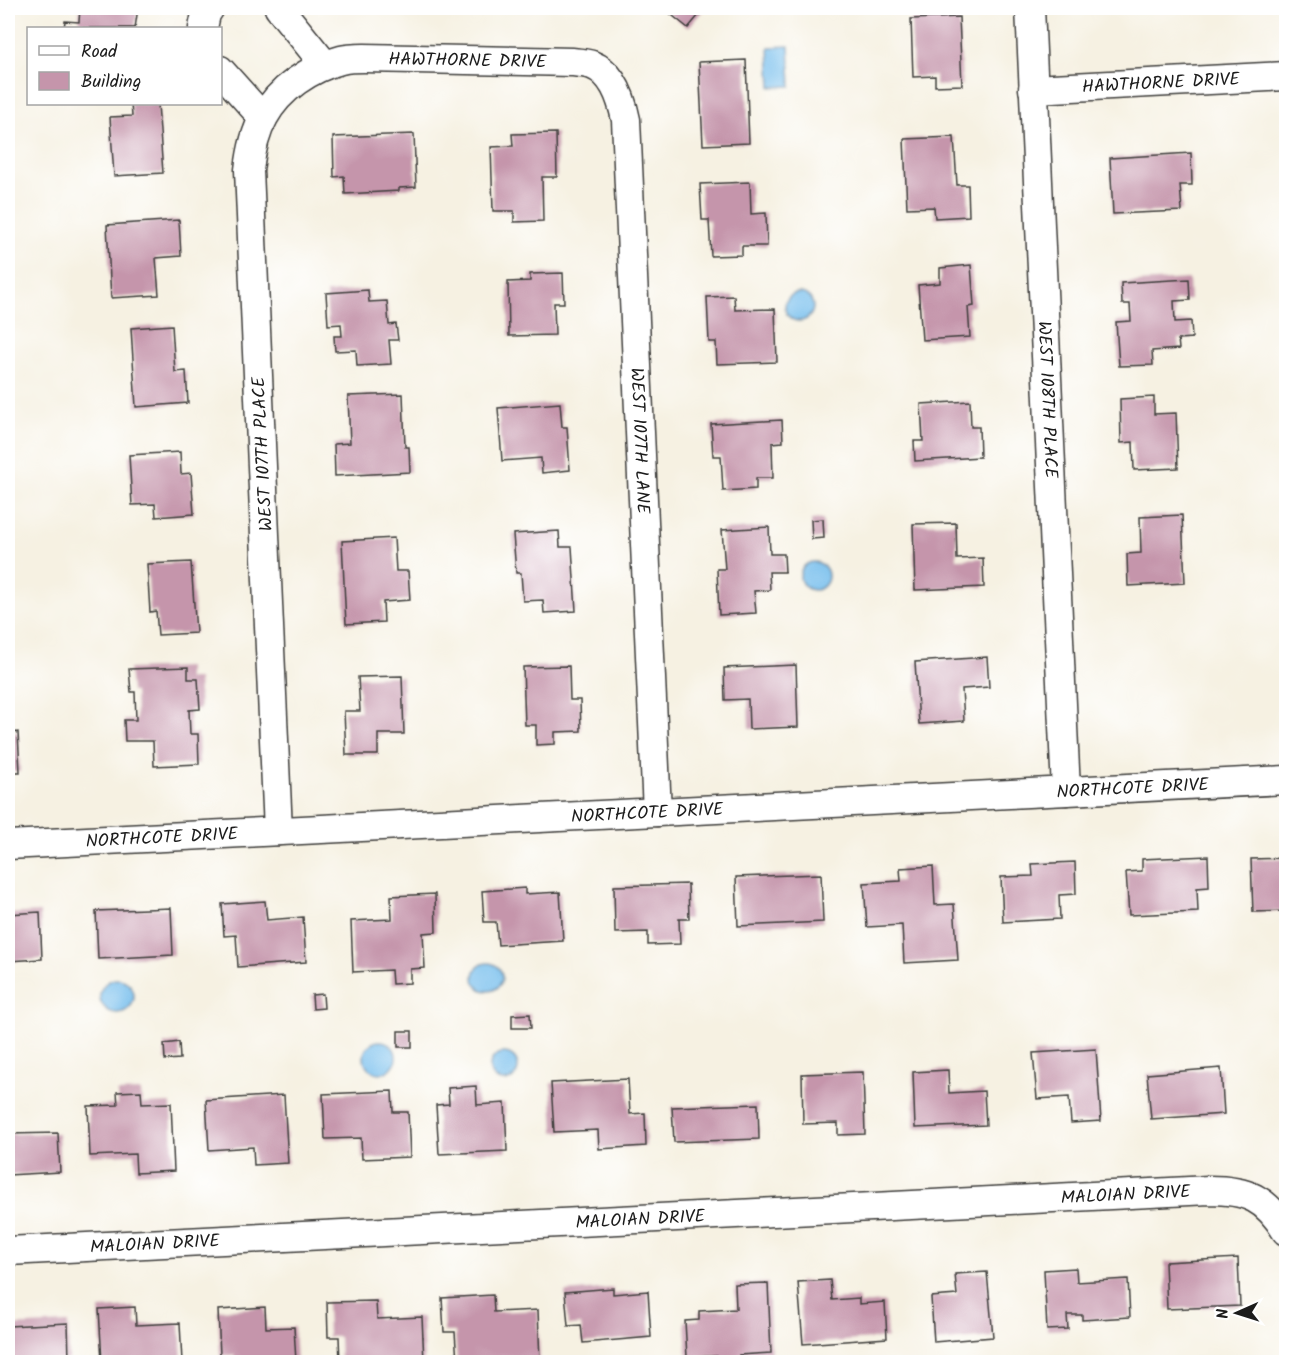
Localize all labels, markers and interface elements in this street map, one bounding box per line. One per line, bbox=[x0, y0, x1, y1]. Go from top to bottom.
legend bbox=[27, 27, 222, 105]
text: Road bbox=[81, 38, 118, 67]
street label: HAWTHORNE DRIVE bbox=[388, 45, 547, 77]
street label: HAWTHORNE DRIVE bbox=[1081, 65, 1241, 102]
text: Building bbox=[81, 68, 141, 97]
street label: WEST 108TH PLACE bbox=[1028, 320, 1065, 479]
street label: WEST 107TH LANE bbox=[621, 367, 657, 515]
street label: WEST 107TH PLACE bbox=[245, 375, 282, 532]
street label: NORTHCOTE DRIVE bbox=[1056, 771, 1210, 808]
street label: NORTHCOTE DRIVE bbox=[570, 796, 725, 832]
street label: NORTHCOTE DRIVE bbox=[85, 820, 239, 857]
street label: MALOIAN DRIVE bbox=[1060, 1178, 1192, 1214]
street label: MALOIAN DRIVE bbox=[575, 1203, 706, 1238]
street label: MALOIAN DRIVE bbox=[89, 1227, 221, 1263]
north arrow bbox=[1207, 1283, 1267, 1343]
text: N bbox=[1211, 1308, 1236, 1319]

